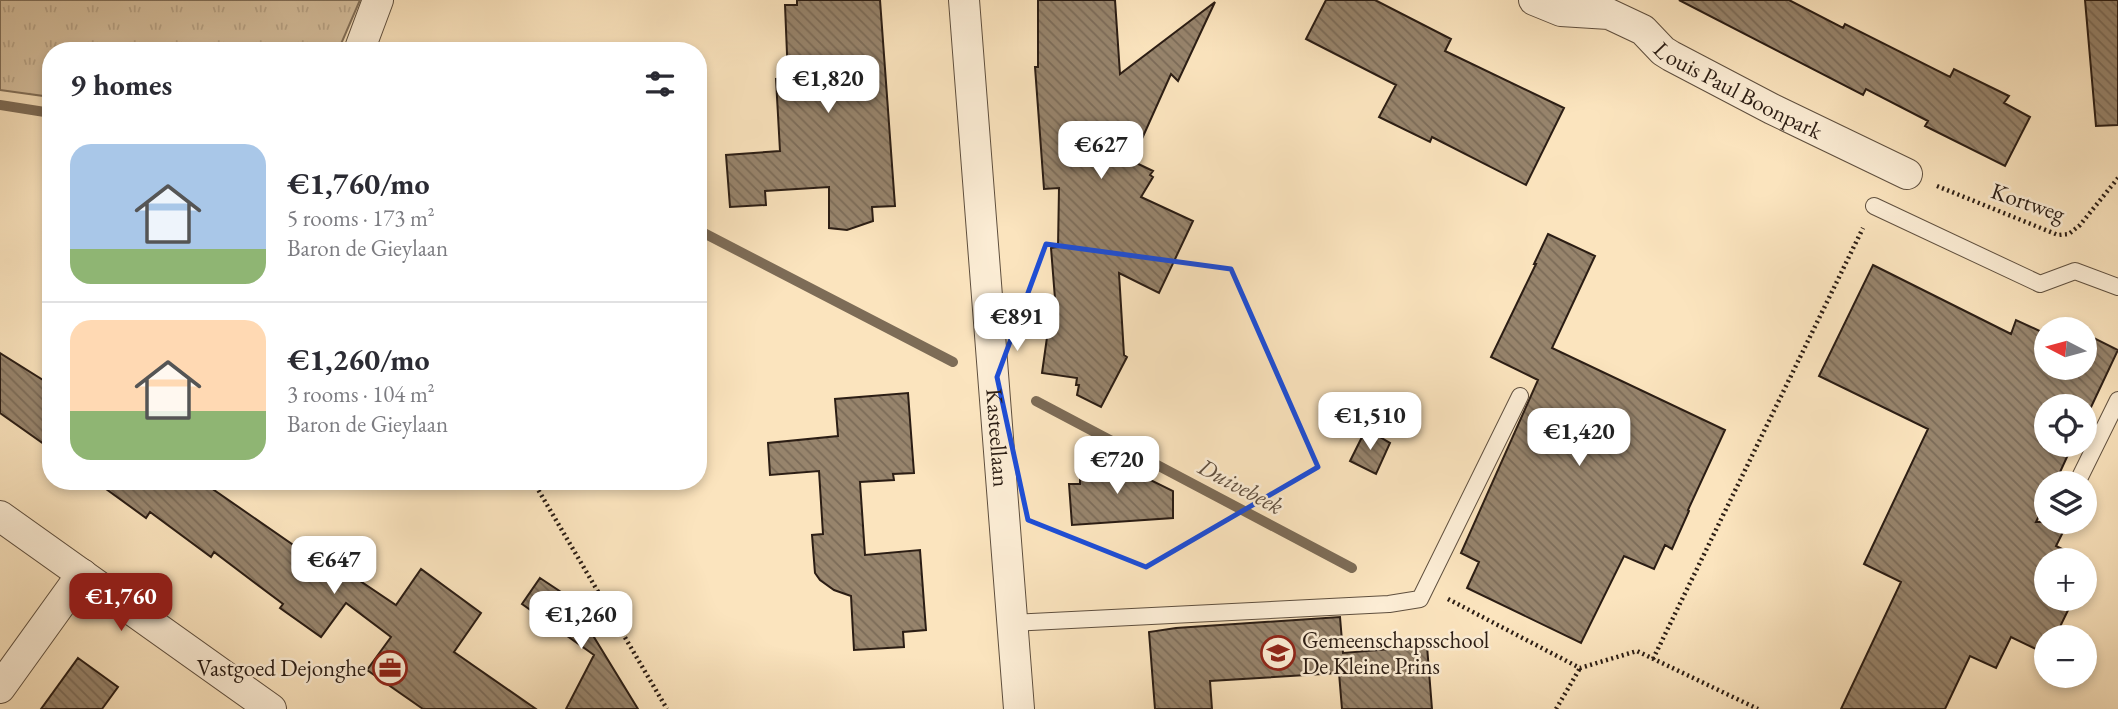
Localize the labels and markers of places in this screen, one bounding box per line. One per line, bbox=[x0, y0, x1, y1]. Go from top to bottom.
pin: €1,820 bbox=[771, 55, 885, 115]
pin: €627 bbox=[1060, 122, 1142, 181]
pin: €891 bbox=[976, 294, 1058, 353]
pin: €1,510 bbox=[1313, 392, 1427, 452]
pin: €1,420 bbox=[1522, 408, 1636, 468]
pin: €720 bbox=[1076, 436, 1158, 496]
pin: €647 bbox=[293, 536, 375, 596]
pin: €1,760 bbox=[64, 574, 178, 633]
pin: €1,260 bbox=[524, 592, 638, 651]
place label: Gemeenschapsschool De Kleine Prins bbox=[1302, 625, 1490, 681]
school or university icon: Gemeenschapsschool De Kleine Prins bbox=[1259, 634, 1297, 672]
office icon: Vastgoed Dejonghe bbox=[371, 649, 409, 687]
place label: Vastgoed Dejonghe bbox=[197, 653, 366, 683]

